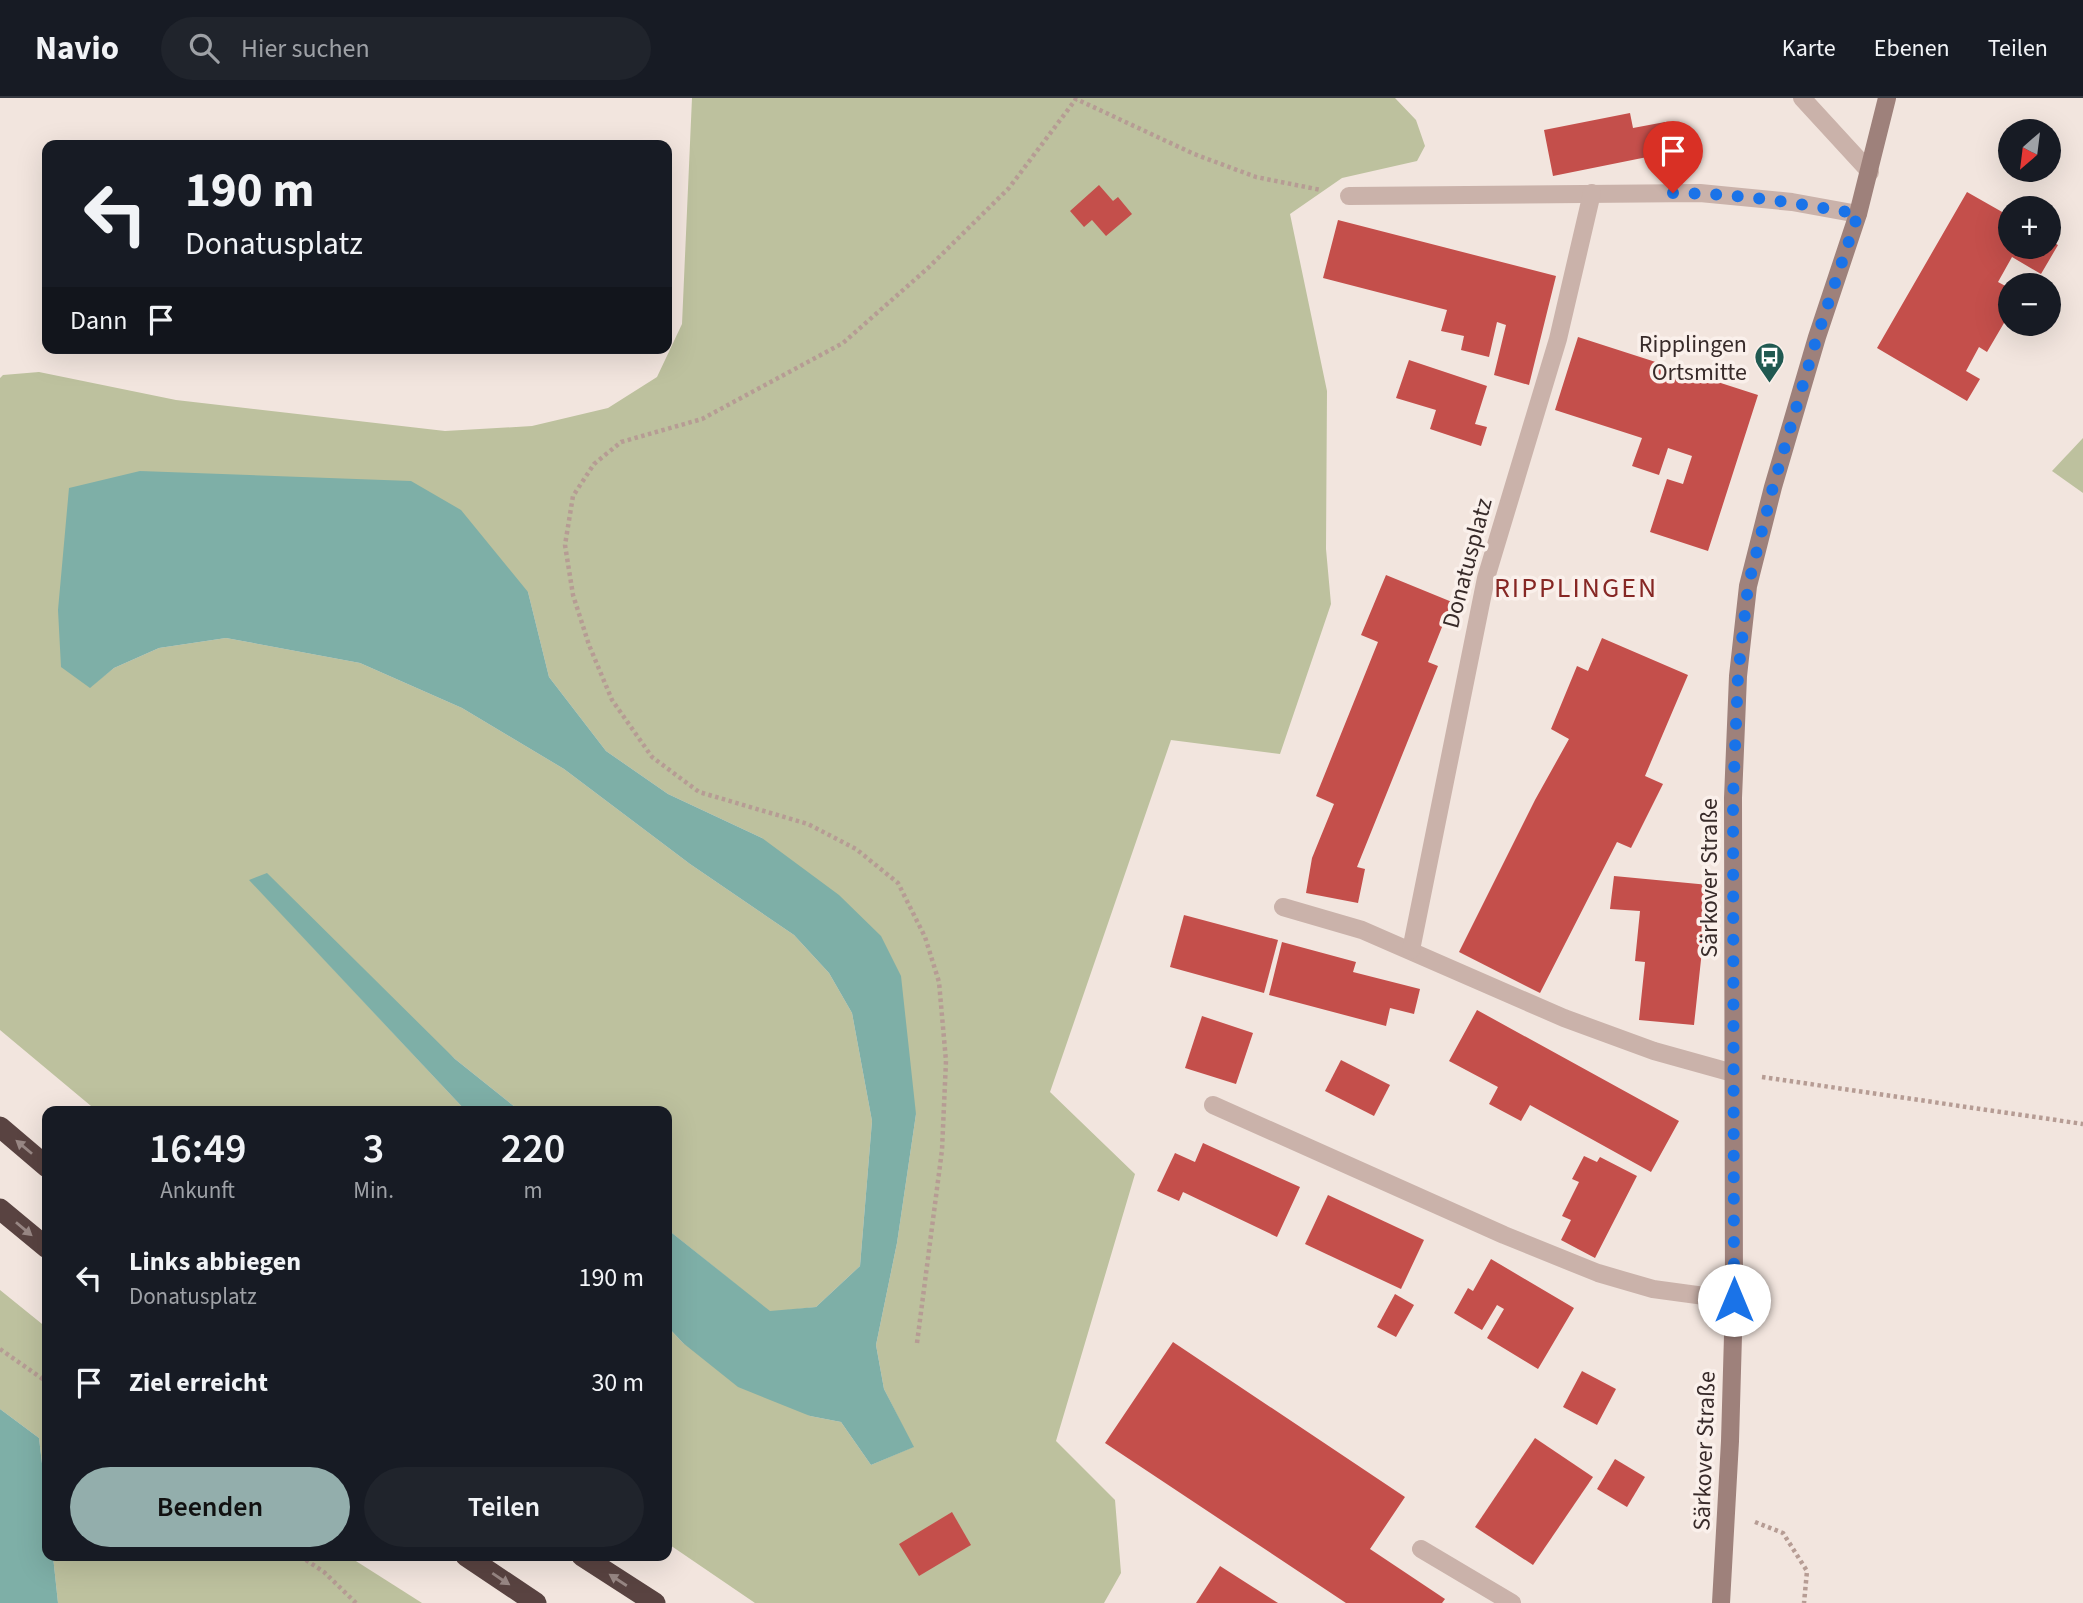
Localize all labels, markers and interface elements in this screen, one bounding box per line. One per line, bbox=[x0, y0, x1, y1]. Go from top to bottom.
search box bbox=[161, 17, 651, 80]
text: Navio bbox=[35, 25, 119, 72]
icon: search bbox=[185, 29, 223, 67]
text: Hier suchen bbox=[241, 30, 370, 67]
text: Karte bbox=[1782, 31, 1836, 66]
text: Ebenen bbox=[1874, 31, 1950, 66]
text: Teilen bbox=[1988, 31, 2048, 66]
north arrow bbox=[1998, 119, 2062, 182]
map controls bbox=[1998, 119, 2061, 336]
pin bbox=[1643, 121, 1703, 193]
icon: arrive bbox=[1654, 132, 1692, 170]
text: 190 m bbox=[185, 156, 314, 226]
icon: left bbox=[70, 168, 161, 259]
button: + bbox=[1998, 196, 2061, 259]
text: Donatusplatz bbox=[185, 221, 363, 267]
button: − bbox=[1998, 273, 2061, 336]
icon: arrive bbox=[142, 301, 180, 339]
text: Dann bbox=[70, 302, 128, 339]
place label: Ripplingen Ortsmitte bbox=[1639, 327, 1747, 390]
bus stop icon: Ripplingen Ortsmitte bbox=[1753, 341, 1787, 385]
street label: Donatusplatz bbox=[1433, 494, 1502, 632]
district label: RIPPLINGEN bbox=[1494, 568, 1658, 608]
street label: Särkover Straße bbox=[1692, 798, 1727, 958]
text: 16:49 bbox=[149, 1119, 246, 1179]
text: 3 bbox=[363, 1119, 384, 1179]
text: 220 bbox=[501, 1119, 565, 1179]
one-way arrow bbox=[15, 1140, 32, 1155]
text: Ankunft bbox=[160, 1174, 235, 1207]
text: Min. bbox=[353, 1174, 394, 1207]
text: m bbox=[523, 1174, 542, 1207]
one-way arrow bbox=[14, 1221, 32, 1236]
text: Links abbiegen bbox=[129, 1243, 301, 1280]
icon: left bbox=[70, 1259, 108, 1297]
text: 190 m bbox=[578, 1259, 644, 1296]
position arrow bbox=[1697, 1263, 1771, 1337]
text: Donatusplatz bbox=[129, 1280, 257, 1313]
icon: arrive bbox=[70, 1364, 108, 1402]
text: Ziel erreicht bbox=[129, 1364, 268, 1401]
text: 30 m bbox=[591, 1364, 644, 1401]
street label: Särkover Straße bbox=[1684, 1371, 1725, 1531]
button: Beenden bbox=[70, 1467, 350, 1547]
button: Teilen bbox=[364, 1467, 644, 1547]
one-way arrow bbox=[492, 1572, 510, 1586]
one-way arrow bbox=[609, 1574, 628, 1587]

